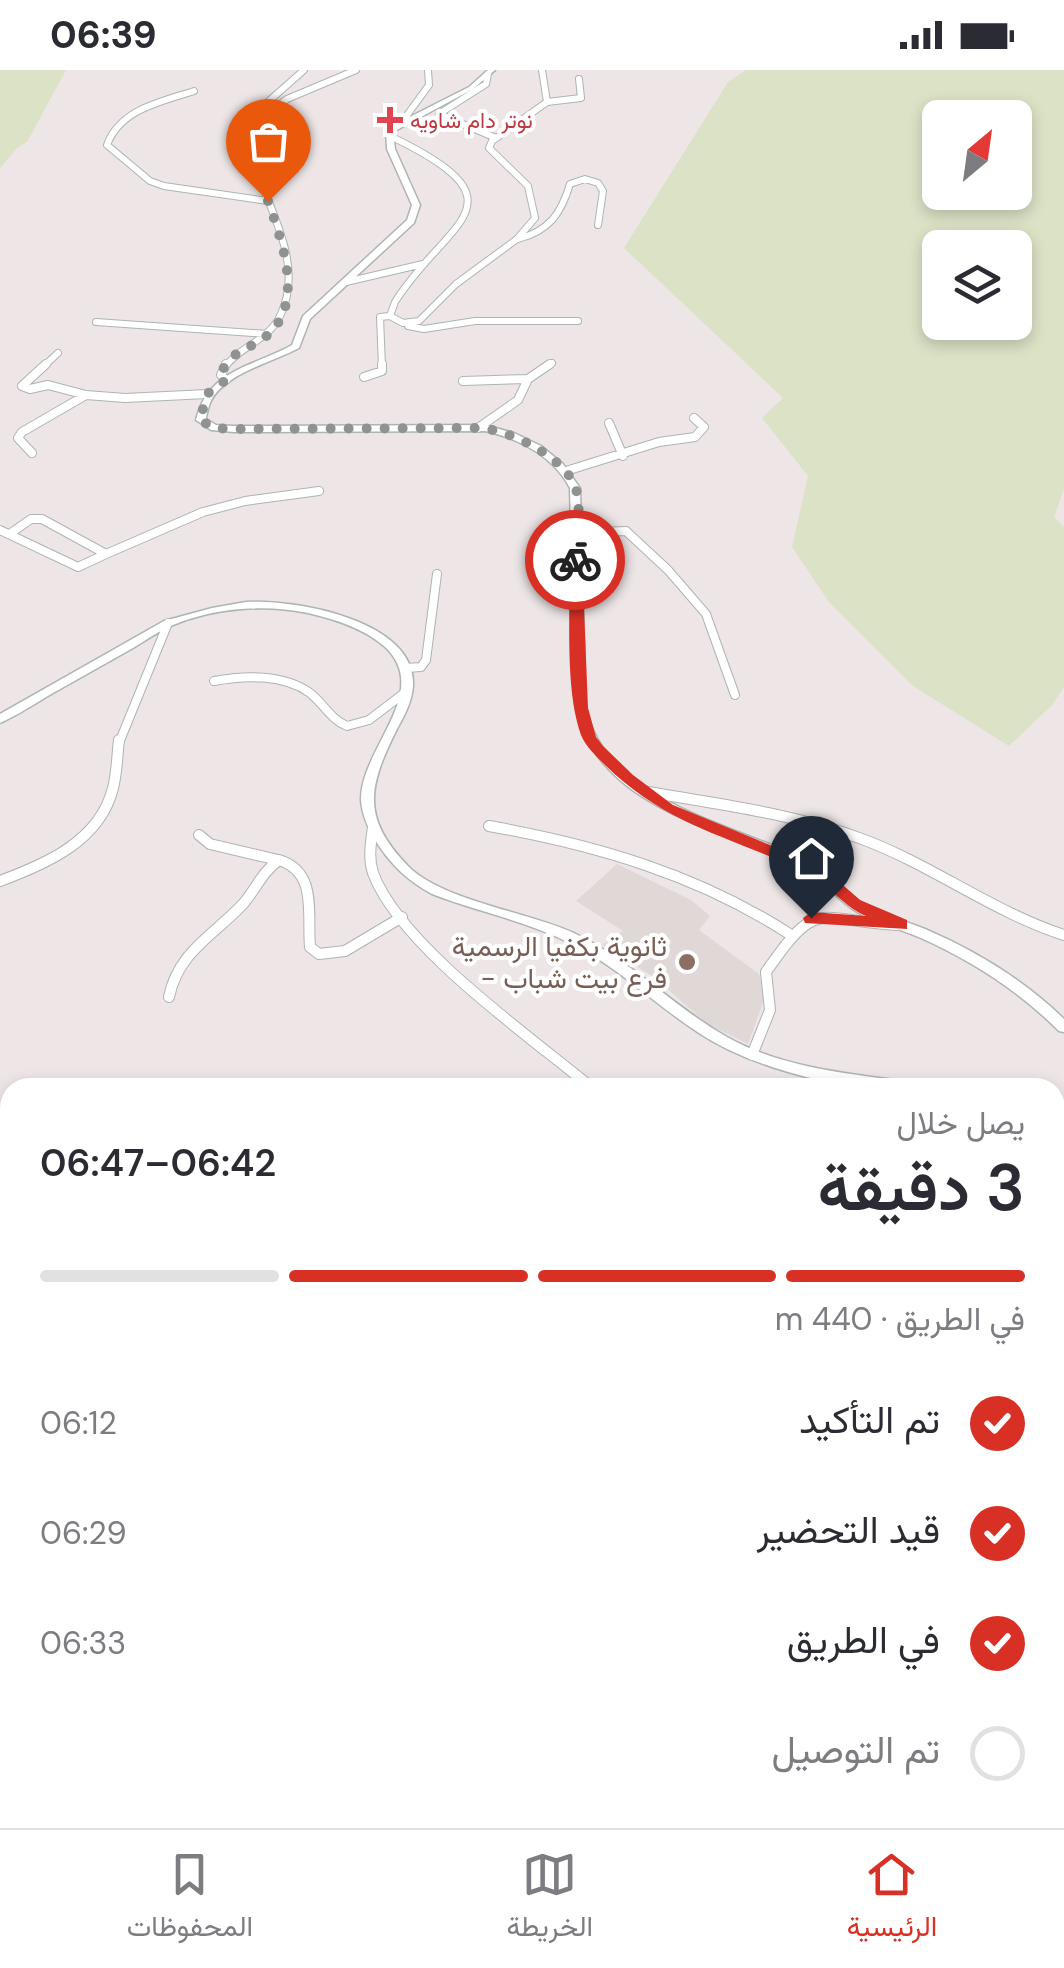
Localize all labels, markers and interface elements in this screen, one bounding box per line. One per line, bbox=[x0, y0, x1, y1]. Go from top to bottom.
text: 06:39 bbox=[50, 10, 157, 60]
pin bbox=[226, 99, 311, 202]
north arrow bbox=[922, 100, 1032, 210]
map controls bbox=[922, 100, 1032, 340]
place label: نوتر دام شاويه bbox=[410, 106, 533, 135]
marker: نوتر دام شاويه bbox=[379, 109, 401, 131]
icon: bag bbox=[241, 114, 296, 169]
button: layers bbox=[922, 230, 1032, 340]
courier bbox=[525, 510, 625, 610]
icon: bike bbox=[548, 533, 603, 588]
pin bbox=[769, 816, 854, 919]
icon: home bbox=[784, 831, 839, 886]
place label: ثانوية بكفيا الرسمية - فرع بيت شباب bbox=[452, 928, 667, 997]
marker: ثانوية بكفيا الرسمية - فرع بيت شباب bbox=[676, 951, 698, 973]
text: يصل خلال bbox=[896, 1102, 1025, 1144]
text: 06:42–06:47 bbox=[40, 1138, 276, 1188]
text: 3 دقيقة bbox=[818, 1146, 1025, 1230]
text: في الطريق · 440 m bbox=[775, 1298, 1025, 1340]
text: تم التأكيد bbox=[799, 1395, 940, 1445]
icon: check bbox=[970, 1396, 1025, 1451]
text: 06:12 bbox=[40, 1402, 117, 1444]
text: قيد التحضير bbox=[757, 1505, 940, 1555]
icon: check bbox=[970, 1506, 1025, 1561]
text: 06:29 bbox=[40, 1512, 127, 1554]
text: في الطريق bbox=[787, 1615, 940, 1665]
icon: check bbox=[970, 1616, 1025, 1671]
text: 06:33 bbox=[40, 1622, 126, 1664]
text: تم التوصيل bbox=[772, 1725, 940, 1775]
tab: المحفوظات bbox=[127, 1847, 253, 1951]
tab: الخريطة bbox=[507, 1847, 593, 1951]
tab: الرئيسية bbox=[847, 1847, 937, 1951]

